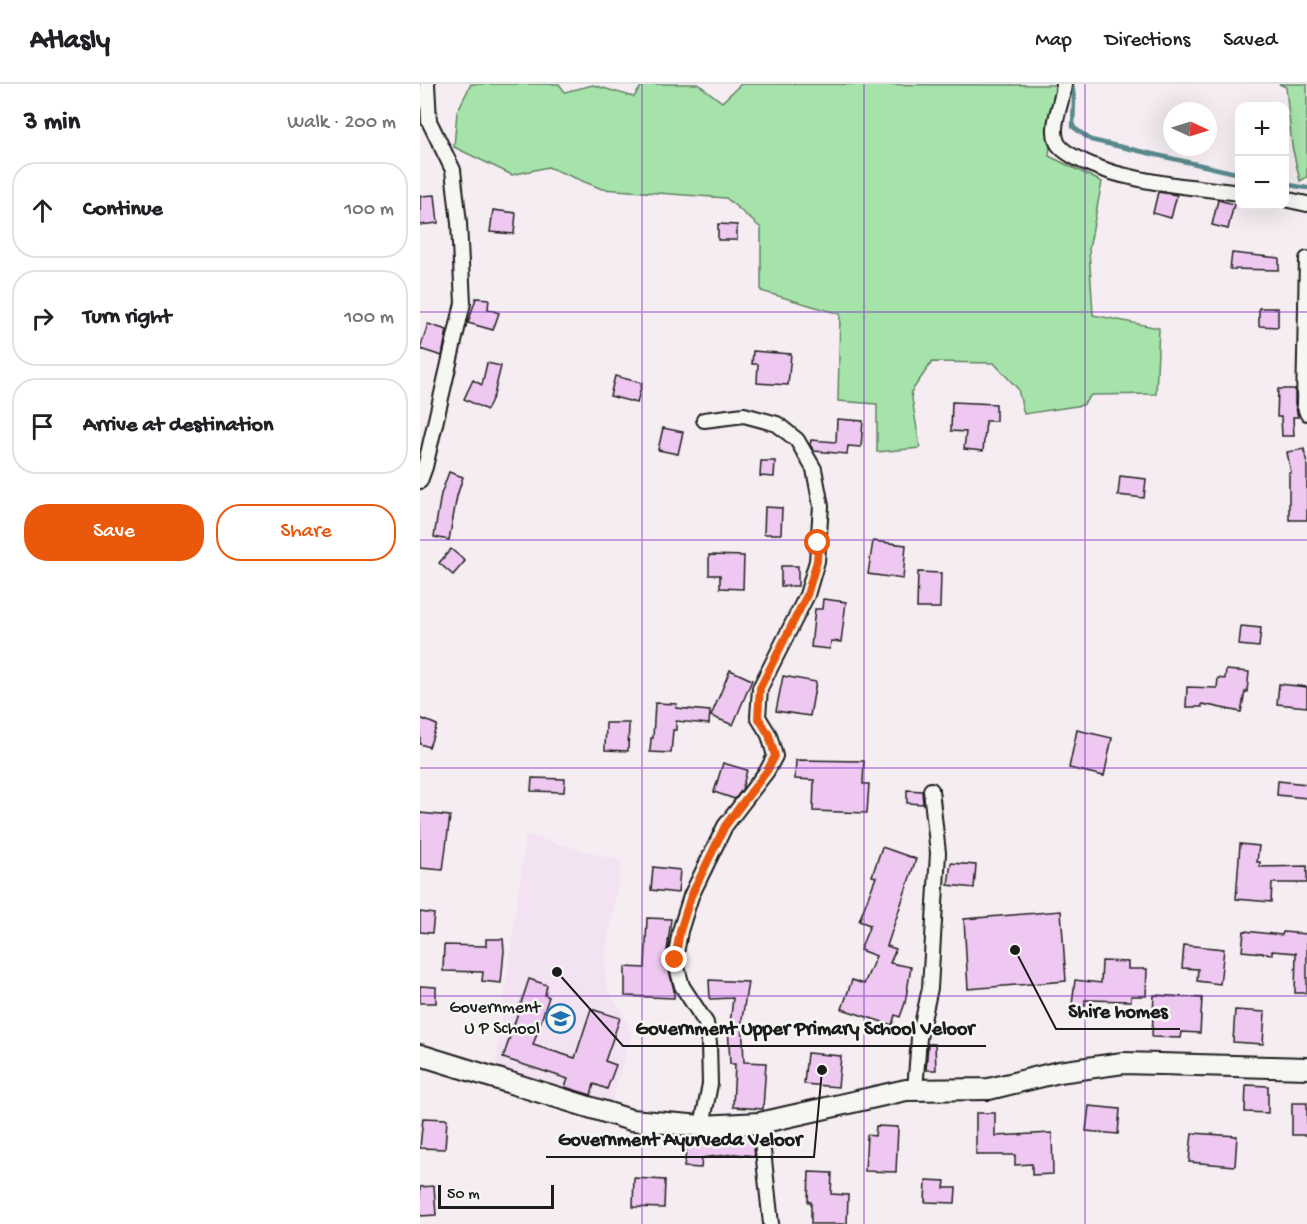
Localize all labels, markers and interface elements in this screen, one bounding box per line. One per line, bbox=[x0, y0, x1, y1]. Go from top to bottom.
text: Atlasly bbox=[30, 25, 110, 58]
text: Map bbox=[1035, 29, 1072, 54]
text: Directions bbox=[1105, 29, 1190, 54]
text: Saved bbox=[1223, 29, 1277, 54]
north arrow bbox=[1163, 102, 1217, 156]
map controls bbox=[1235, 102, 1289, 210]
button: + bbox=[1235, 102, 1289, 156]
text: 3 min bbox=[24, 108, 80, 139]
text: Walk · 200 m bbox=[287, 112, 396, 135]
button: − bbox=[1235, 156, 1289, 210]
icon: ahead bbox=[26, 194, 59, 227]
text: Continue bbox=[83, 197, 163, 223]
text: 100 m bbox=[344, 199, 394, 222]
icon: right bbox=[26, 302, 59, 335]
text: Turn right bbox=[83, 305, 171, 331]
text: 100 m bbox=[344, 307, 394, 330]
icon: arrive bbox=[26, 410, 59, 443]
text: Arrive at destination bbox=[83, 413, 273, 439]
button: Save bbox=[24, 504, 204, 561]
button: Share bbox=[216, 504, 396, 561]
route start bbox=[804, 529, 830, 555]
route end bbox=[661, 946, 687, 972]
callout: Shire homes bbox=[1056, 991, 1180, 1029]
place label: Government U P School bbox=[449, 998, 542, 1040]
school or university icon: Government U P School bbox=[545, 1002, 577, 1034]
text: Shire homes bbox=[1068, 1002, 1169, 1025]
callout: Government Upper Primary School Veloor bbox=[623, 1008, 986, 1046]
text: Government Upper Primary School Veloor bbox=[636, 1019, 976, 1042]
callout: Government Ayurveda Veloor bbox=[546, 1119, 814, 1157]
text: Government Ayurveda Veloor bbox=[558, 1130, 804, 1153]
scale bar bbox=[438, 1182, 554, 1210]
text: 50 m bbox=[447, 1186, 480, 1205]

